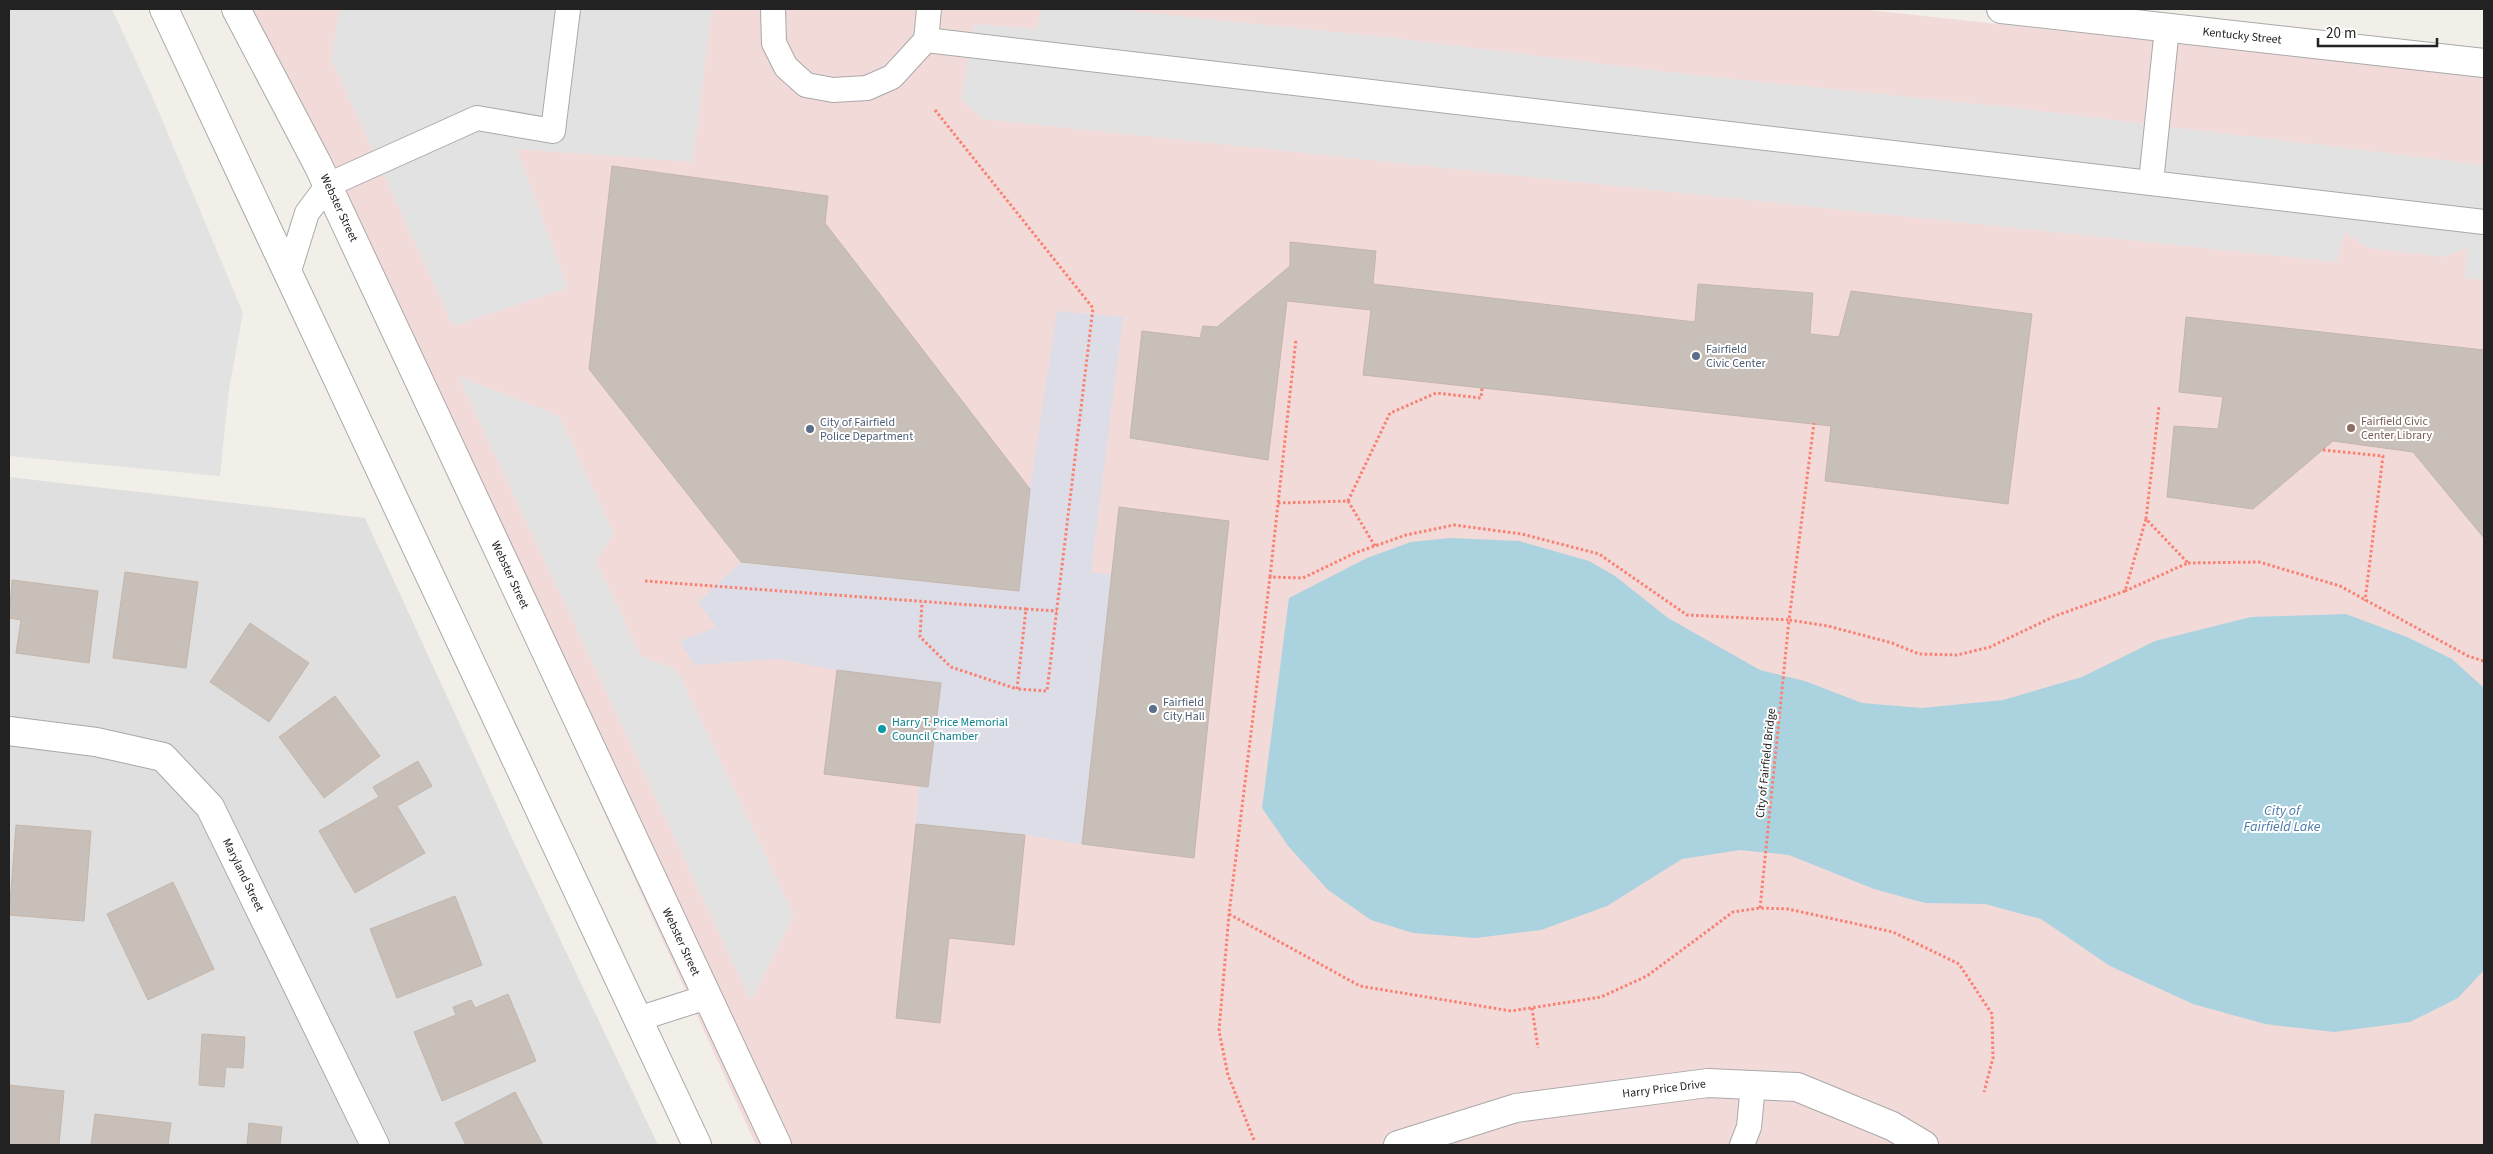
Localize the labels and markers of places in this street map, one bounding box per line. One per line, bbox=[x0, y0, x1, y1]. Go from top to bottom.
place label: Fairfield Civic Center bbox=[1706, 341, 1766, 372]
marker: Fairfield Civic Center bbox=[1690, 350, 1702, 362]
place label: Fairfield Civic Center Library bbox=[2361, 413, 2433, 444]
place label: City of Fairfield Police Department bbox=[820, 414, 913, 445]
marker: Fairfield Civic Center Library bbox=[2345, 422, 2357, 434]
marker: City of Fairfield Police Department bbox=[804, 423, 816, 435]
place label: Fairfield City Hall bbox=[1163, 694, 1205, 725]
marker: Fairfield City Hall bbox=[1147, 703, 1159, 715]
place label: Harry T. Price Memorial Council Chamber bbox=[892, 714, 1008, 745]
marker: Harry T. Price Memorial Council Chamber bbox=[876, 723, 888, 735]

